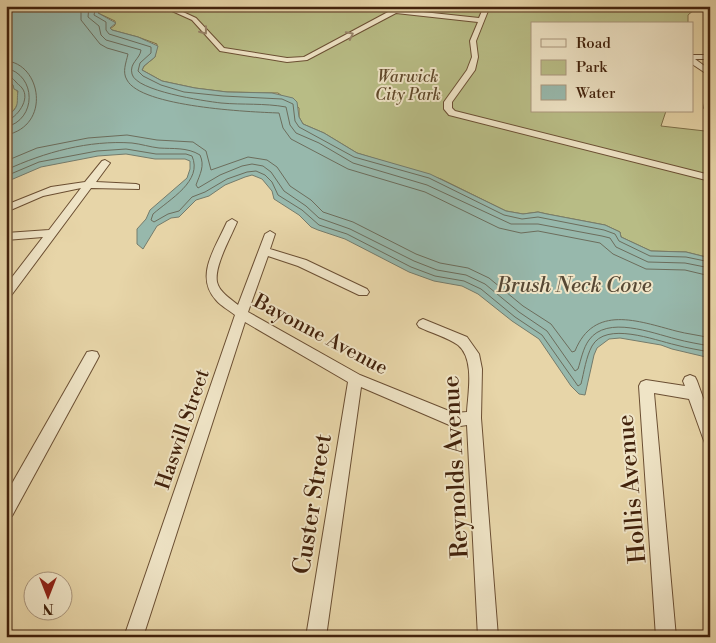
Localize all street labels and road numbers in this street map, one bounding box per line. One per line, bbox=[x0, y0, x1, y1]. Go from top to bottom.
street label: Bayonne Avenue bbox=[248, 289, 392, 381]
street label: Haswill Street bbox=[151, 366, 216, 493]
street label: Reynolds Avenue bbox=[436, 375, 476, 559]
street label: Hollis Avenue bbox=[611, 413, 653, 565]
street label: Custer Street bbox=[287, 431, 339, 577]

